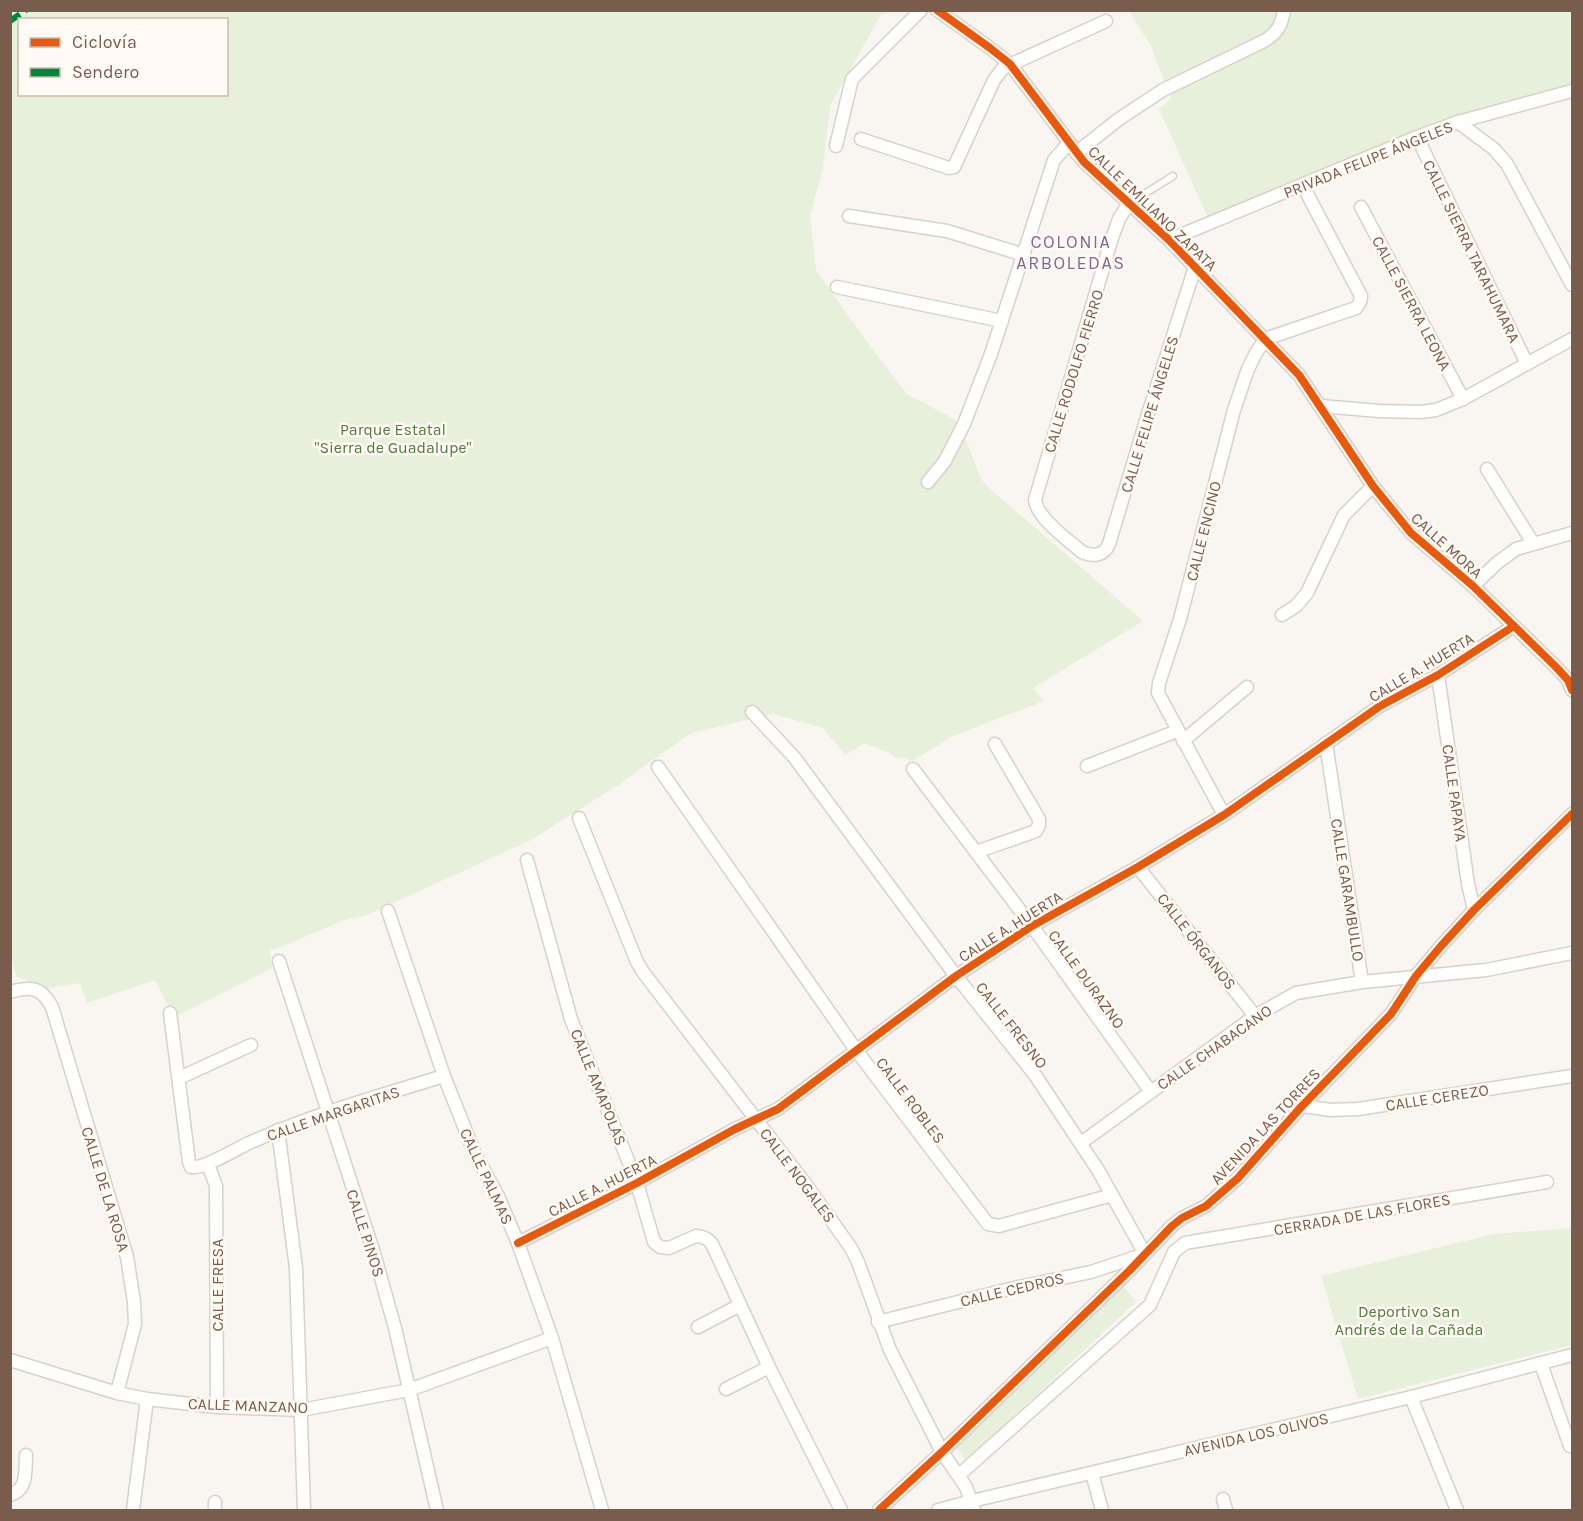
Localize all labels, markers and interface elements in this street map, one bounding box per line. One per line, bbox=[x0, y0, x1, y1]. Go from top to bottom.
legend bbox=[18, 18, 228, 96]
text: Ciclovía bbox=[72, 31, 137, 53]
text: Sendero bbox=[72, 61, 139, 83]
street label: PRIVADA FELIPE ÁNGELES bbox=[1281, 117, 1456, 202]
street label: CALLE EMILIANO ZAPATA bbox=[1084, 142, 1221, 275]
street label: CALLE SIERRA TARAHUMARA bbox=[1419, 157, 1524, 346]
district label: COLONIA ARBOLEDAS bbox=[1016, 231, 1126, 274]
street label: CALLE SIERRA LEONA bbox=[1368, 233, 1455, 374]
street label: CALLE RODOLFO FIERRO bbox=[1040, 287, 1107, 455]
street label: CALLE FELIPE ÁNGELES bbox=[1117, 333, 1182, 495]
park label: Parque Estatal "Sierra de Guadalupe" bbox=[315, 420, 472, 457]
street label: CALLE ENCINO bbox=[1182, 479, 1225, 583]
street label: CALLE MORA bbox=[1407, 508, 1486, 582]
street label: CALLE A. HUERTA bbox=[1365, 629, 1477, 706]
street label: CALLE PAPAYA bbox=[1438, 743, 1471, 843]
street label: CALLE GARAMBULLO bbox=[1327, 817, 1368, 963]
street label: CALLE A. HUERTA bbox=[955, 887, 1066, 966]
street label: CALLE ÓRGANOS bbox=[1153, 889, 1240, 993]
street label: CALLE DURAZNO bbox=[1044, 926, 1129, 1032]
street label: CALLE FRESNO bbox=[972, 978, 1051, 1072]
street label: CALLE CHABACANO bbox=[1153, 1001, 1275, 1094]
street label: CALLE AMAPOLAS bbox=[566, 1026, 631, 1148]
street label: CALLE ROBLES bbox=[872, 1053, 949, 1147]
street label: AVENIDA LAS TORRES bbox=[1206, 1064, 1324, 1189]
street label: CALLE CEREZO bbox=[1384, 1080, 1490, 1115]
street label: CALLE MARGARITAS bbox=[264, 1082, 402, 1145]
street label: CALLE DE LA ROSA bbox=[77, 1124, 134, 1254]
street label: CALLE NOGALES bbox=[756, 1124, 839, 1226]
street label: CALLE PALMAS bbox=[456, 1125, 517, 1227]
street label: CALLE A. HUERTA bbox=[545, 1150, 660, 1221]
street label: CALLE PINOS bbox=[342, 1187, 389, 1279]
street label: CERRADA DE LAS FLORES bbox=[1272, 1190, 1452, 1239]
street label: CALLE FRESA bbox=[208, 1239, 227, 1331]
street label: CALLE CEDROS bbox=[958, 1268, 1066, 1311]
park label: Deportivo San Andrés de la Cañada bbox=[1335, 1302, 1483, 1339]
street label: CALLE MANZANO bbox=[188, 1394, 308, 1417]
street label: AVENIDA LOS OLIVOS bbox=[1182, 1409, 1330, 1460]

